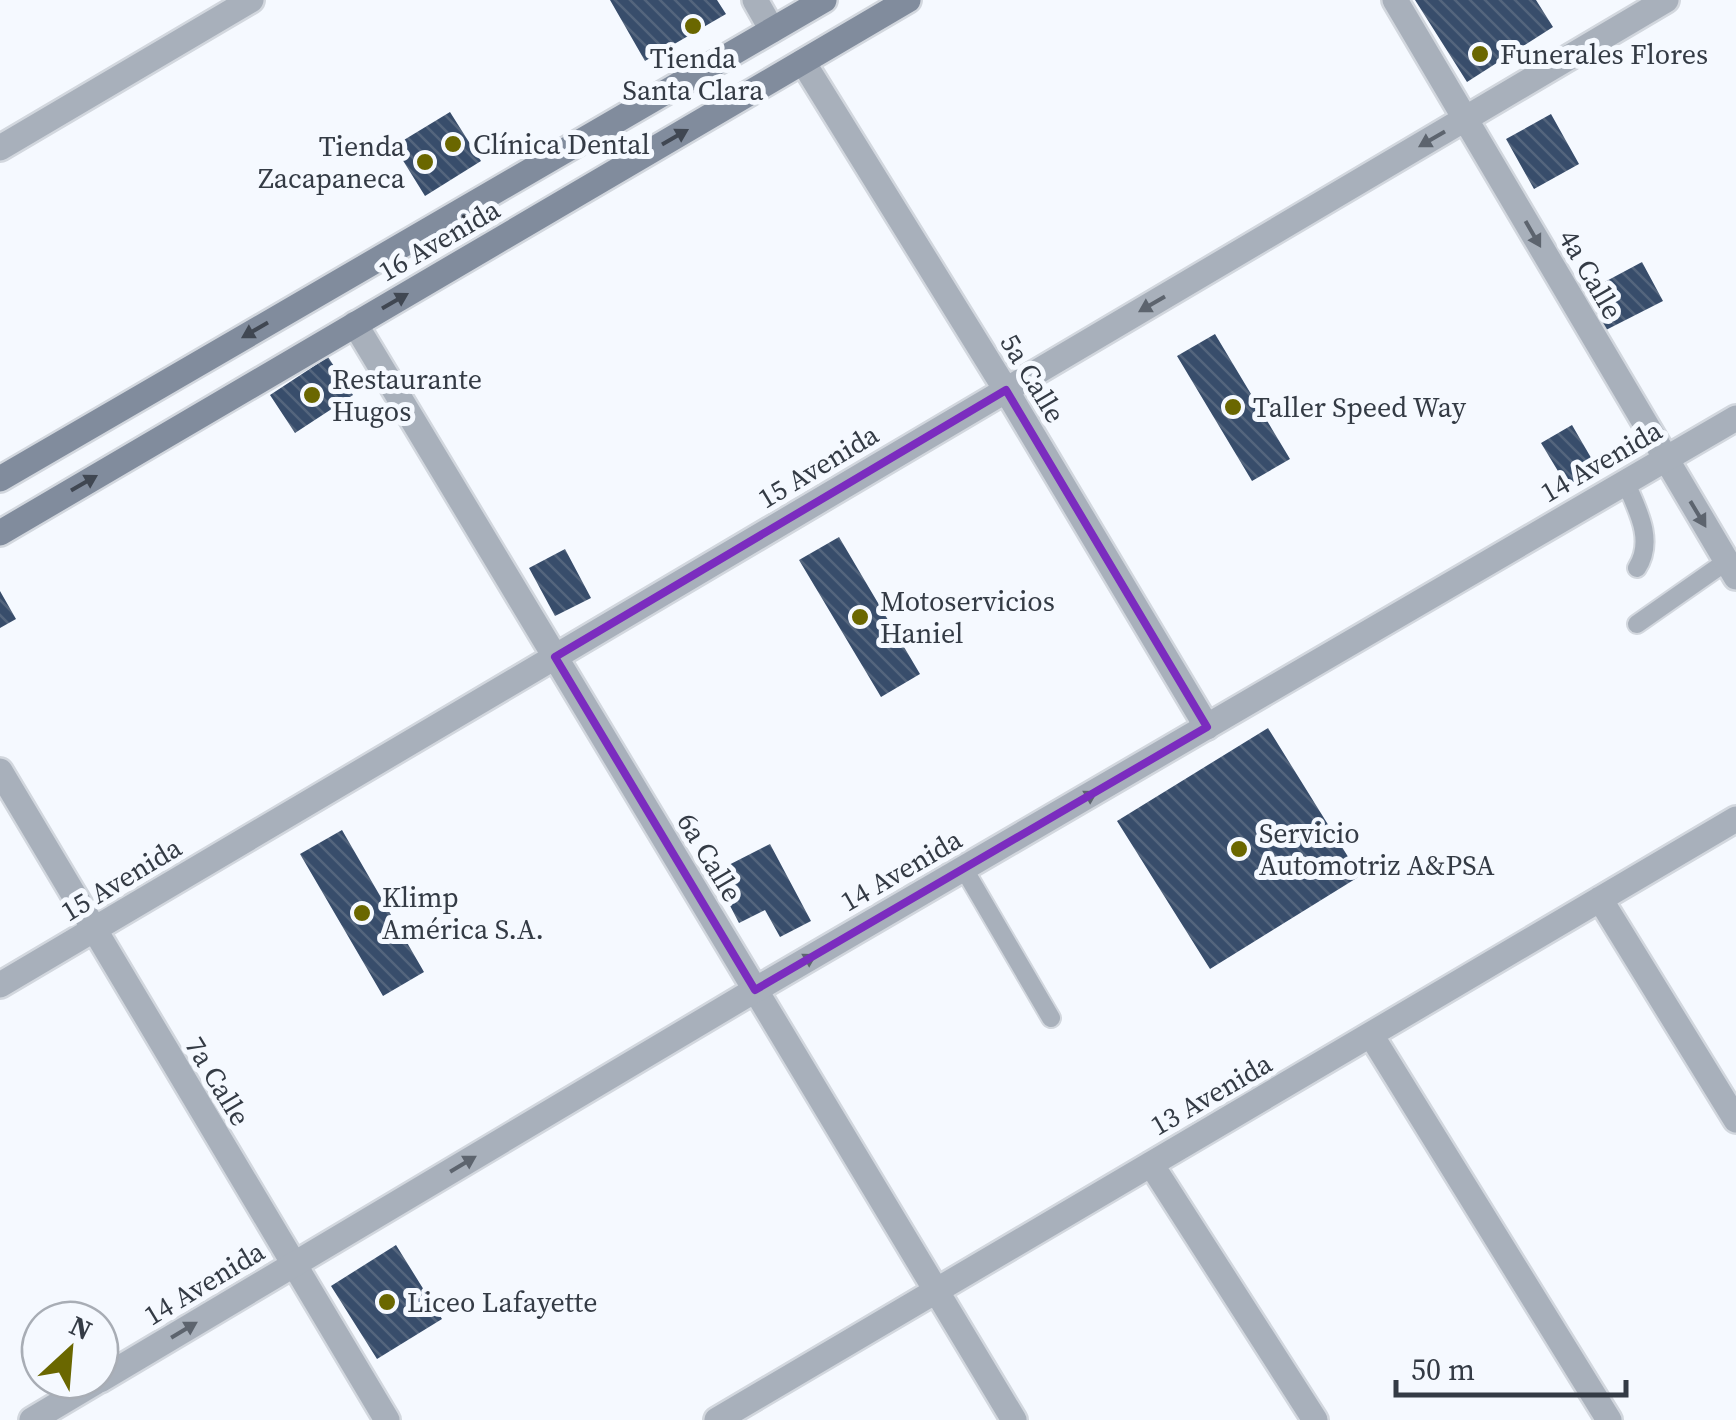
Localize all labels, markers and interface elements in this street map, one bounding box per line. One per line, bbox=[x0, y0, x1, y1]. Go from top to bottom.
marker: Tienda Santa Clara bbox=[682, 15, 704, 37]
place label: Funerales Flores bbox=[1500, 35, 1708, 73]
place label: Tienda Santa Clara bbox=[623, 39, 764, 109]
marker: Funerales Flores bbox=[1469, 43, 1491, 65]
place label: Clínica Dental bbox=[473, 125, 650, 163]
place label: Tienda Zacapaneca bbox=[258, 127, 406, 197]
one-way arrow bbox=[661, 129, 689, 146]
one-way arrow bbox=[1418, 130, 1446, 148]
marker: Clínica Dental bbox=[442, 133, 464, 155]
marker: Tienda Zacapaneca bbox=[414, 151, 436, 173]
street label: 16 Avenida bbox=[371, 190, 507, 290]
one-way arrow bbox=[1524, 220, 1541, 248]
street label: 4a Calle bbox=[1550, 222, 1632, 326]
one-way arrow bbox=[380, 293, 409, 310]
one-way arrow bbox=[1138, 295, 1166, 312]
one-way arrow bbox=[241, 321, 270, 338]
street label: 5a Calle bbox=[992, 326, 1074, 430]
place label: Restaurante Hugos bbox=[332, 360, 482, 430]
marker: Restaurante Hugos bbox=[301, 384, 323, 406]
place label: Taller Speed Way bbox=[1253, 388, 1467, 426]
marker: Taller Speed Way bbox=[1222, 396, 1244, 418]
street label: 14 Avenida bbox=[1533, 411, 1669, 511]
street label: 15 Avenida bbox=[751, 415, 886, 517]
one-way arrow bbox=[70, 475, 98, 492]
one-way arrow bbox=[1689, 500, 1706, 528]
place label: Motoservicios Haniel bbox=[880, 582, 1055, 652]
marker: Motoservicios Haniel bbox=[849, 606, 871, 628]
one-way arrow bbox=[1070, 790, 1098, 808]
street label: 6a Calle bbox=[669, 805, 751, 909]
place label: Servicio Automotriz A&PSA bbox=[1259, 814, 1495, 884]
street label: 14 Avenida bbox=[833, 820, 969, 920]
street label: 15 Avenida bbox=[54, 828, 189, 930]
marker: Servicio Automotriz A&PSA bbox=[1228, 838, 1250, 860]
place label: Klimp América S.A. bbox=[382, 878, 544, 948]
marker: Klimp América S.A. bbox=[351, 902, 373, 924]
one-way arrow bbox=[789, 954, 817, 971]
street label: 7a Calle bbox=[177, 1029, 259, 1133]
street label: 13 Avenida bbox=[1143, 1044, 1279, 1144]
one-way arrow bbox=[449, 1156, 477, 1173]
street label: 14 Avenida bbox=[137, 1232, 272, 1334]
place label: Liceo Lafayette bbox=[407, 1283, 598, 1321]
marker: Liceo Lafayette bbox=[376, 1291, 398, 1313]
north arrow bbox=[20, 1300, 120, 1400]
text: N bbox=[63, 1306, 98, 1349]
one-way arrow bbox=[170, 1322, 198, 1339]
scale bar bbox=[1396, 1335, 1626, 1397]
text: 50 m bbox=[1411, 1349, 1475, 1390]

